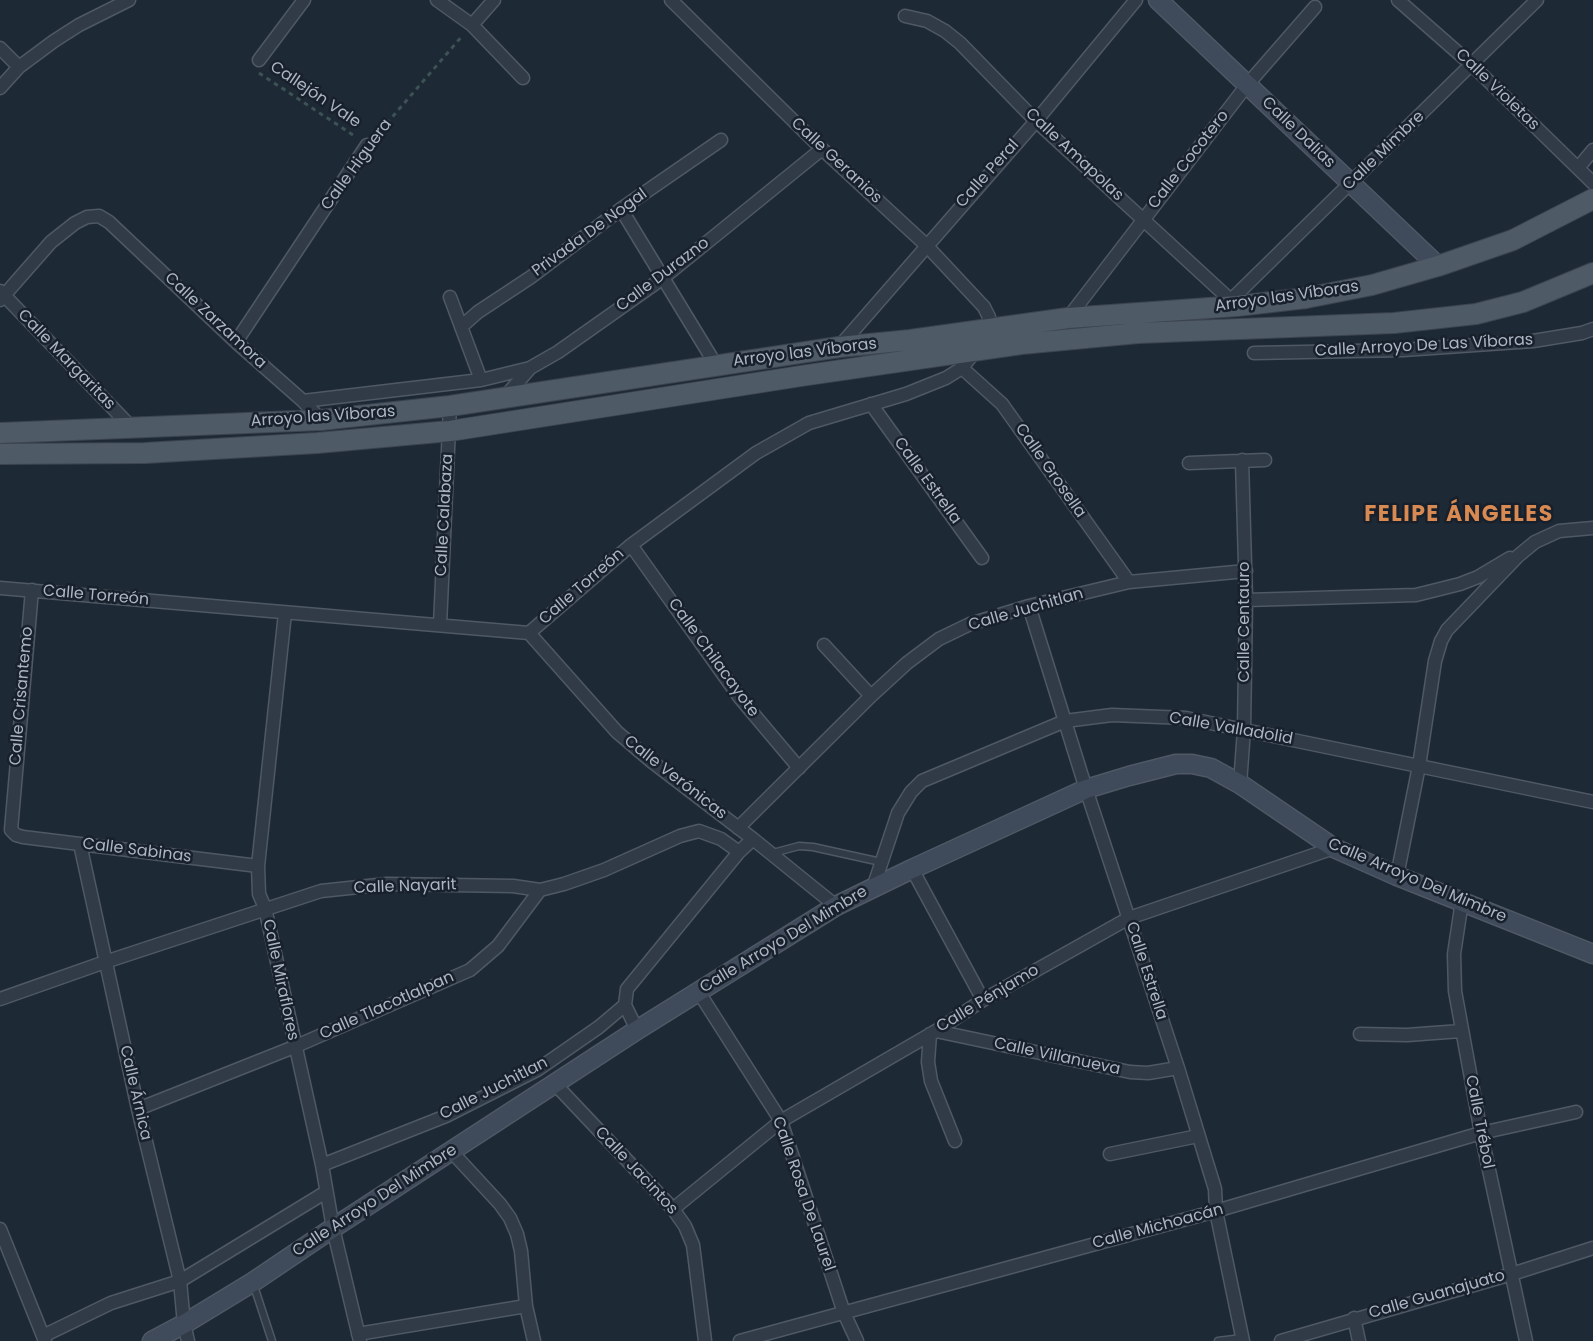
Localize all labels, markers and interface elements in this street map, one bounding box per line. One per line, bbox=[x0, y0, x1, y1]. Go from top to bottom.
street label: Calle Violetas bbox=[1451, 45, 1543, 135]
street label: Callejón Vale bbox=[266, 58, 364, 132]
street label: Calle Dalias bbox=[1257, 93, 1339, 173]
street label: Calle Amapolas bbox=[1021, 105, 1127, 205]
street label: Calle Cocotero bbox=[1145, 107, 1233, 213]
street label: Calle Mimbre bbox=[1339, 107, 1429, 195]
street label: Calle Geranios bbox=[787, 114, 885, 208]
street label: Calle Higuera bbox=[317, 116, 397, 214]
street label: Calle Peral bbox=[952, 136, 1024, 212]
street label: Privada De Nogal bbox=[529, 185, 651, 281]
street label: Calle Durazno bbox=[613, 234, 713, 316]
street label: Calle Zarzamora bbox=[160, 269, 270, 373]
street label: Arroyo las Víboras bbox=[1214, 277, 1360, 317]
street label: Calle Margaritas bbox=[13, 306, 119, 414]
street label: Calle Arroyo De Las Víboras bbox=[1314, 331, 1534, 361]
street label: Arroyo las Víboras bbox=[732, 335, 878, 371]
street label: Arroyo las Víboras bbox=[250, 402, 396, 432]
street label: Calle Grosella bbox=[1010, 420, 1090, 522]
street label: Calle Estrella bbox=[889, 434, 965, 528]
street label: Calle Calabaza bbox=[432, 453, 458, 577]
district label: FELIPE ÁNGELES bbox=[1364, 502, 1554, 528]
street label: Calle Torreón bbox=[536, 545, 628, 629]
street label: Calle Centauro bbox=[1235, 562, 1255, 682]
street label: Calle Torreón bbox=[42, 582, 150, 610]
street label: Calle Juchitlan bbox=[966, 584, 1086, 636]
street label: Calle Chilacayote bbox=[663, 595, 763, 721]
street label: Calle Crisantemo bbox=[6, 626, 38, 766]
street label: Calle Valladolid bbox=[1168, 709, 1294, 749]
street label: Calle Verónicas bbox=[620, 732, 730, 824]
street label: Calle Sabinas bbox=[81, 835, 193, 867]
street label: Calle Arroyo Del Mimbre bbox=[1325, 835, 1509, 927]
street label: Calle Nayarit bbox=[353, 876, 457, 898]
street label: Calle Arroyo Del Mimbre bbox=[697, 882, 871, 998]
street label: Calle Miraflores bbox=[258, 918, 302, 1042]
street label: Calle Estrella bbox=[1121, 919, 1171, 1023]
street label: Calle Pénjamo bbox=[933, 961, 1043, 1037]
street label: Calle Tlacotlalpan bbox=[317, 968, 457, 1044]
street label: Calle Villanueva bbox=[992, 1034, 1122, 1080]
street label: Calle Árnica bbox=[115, 1044, 155, 1142]
street label: Calle Juchitlan bbox=[437, 1054, 551, 1124]
street label: Calle Trébol bbox=[1461, 1074, 1497, 1170]
street label: Calle Rosa De Laurel bbox=[768, 1114, 838, 1274]
street label: Calle Jacintos bbox=[591, 1123, 681, 1219]
street label: Calle Arroyo Del Mimbre bbox=[289, 1141, 461, 1261]
street label: Calle Michoacán bbox=[1090, 1200, 1226, 1254]
street label: Calle Guanajuato bbox=[1367, 1266, 1507, 1324]

